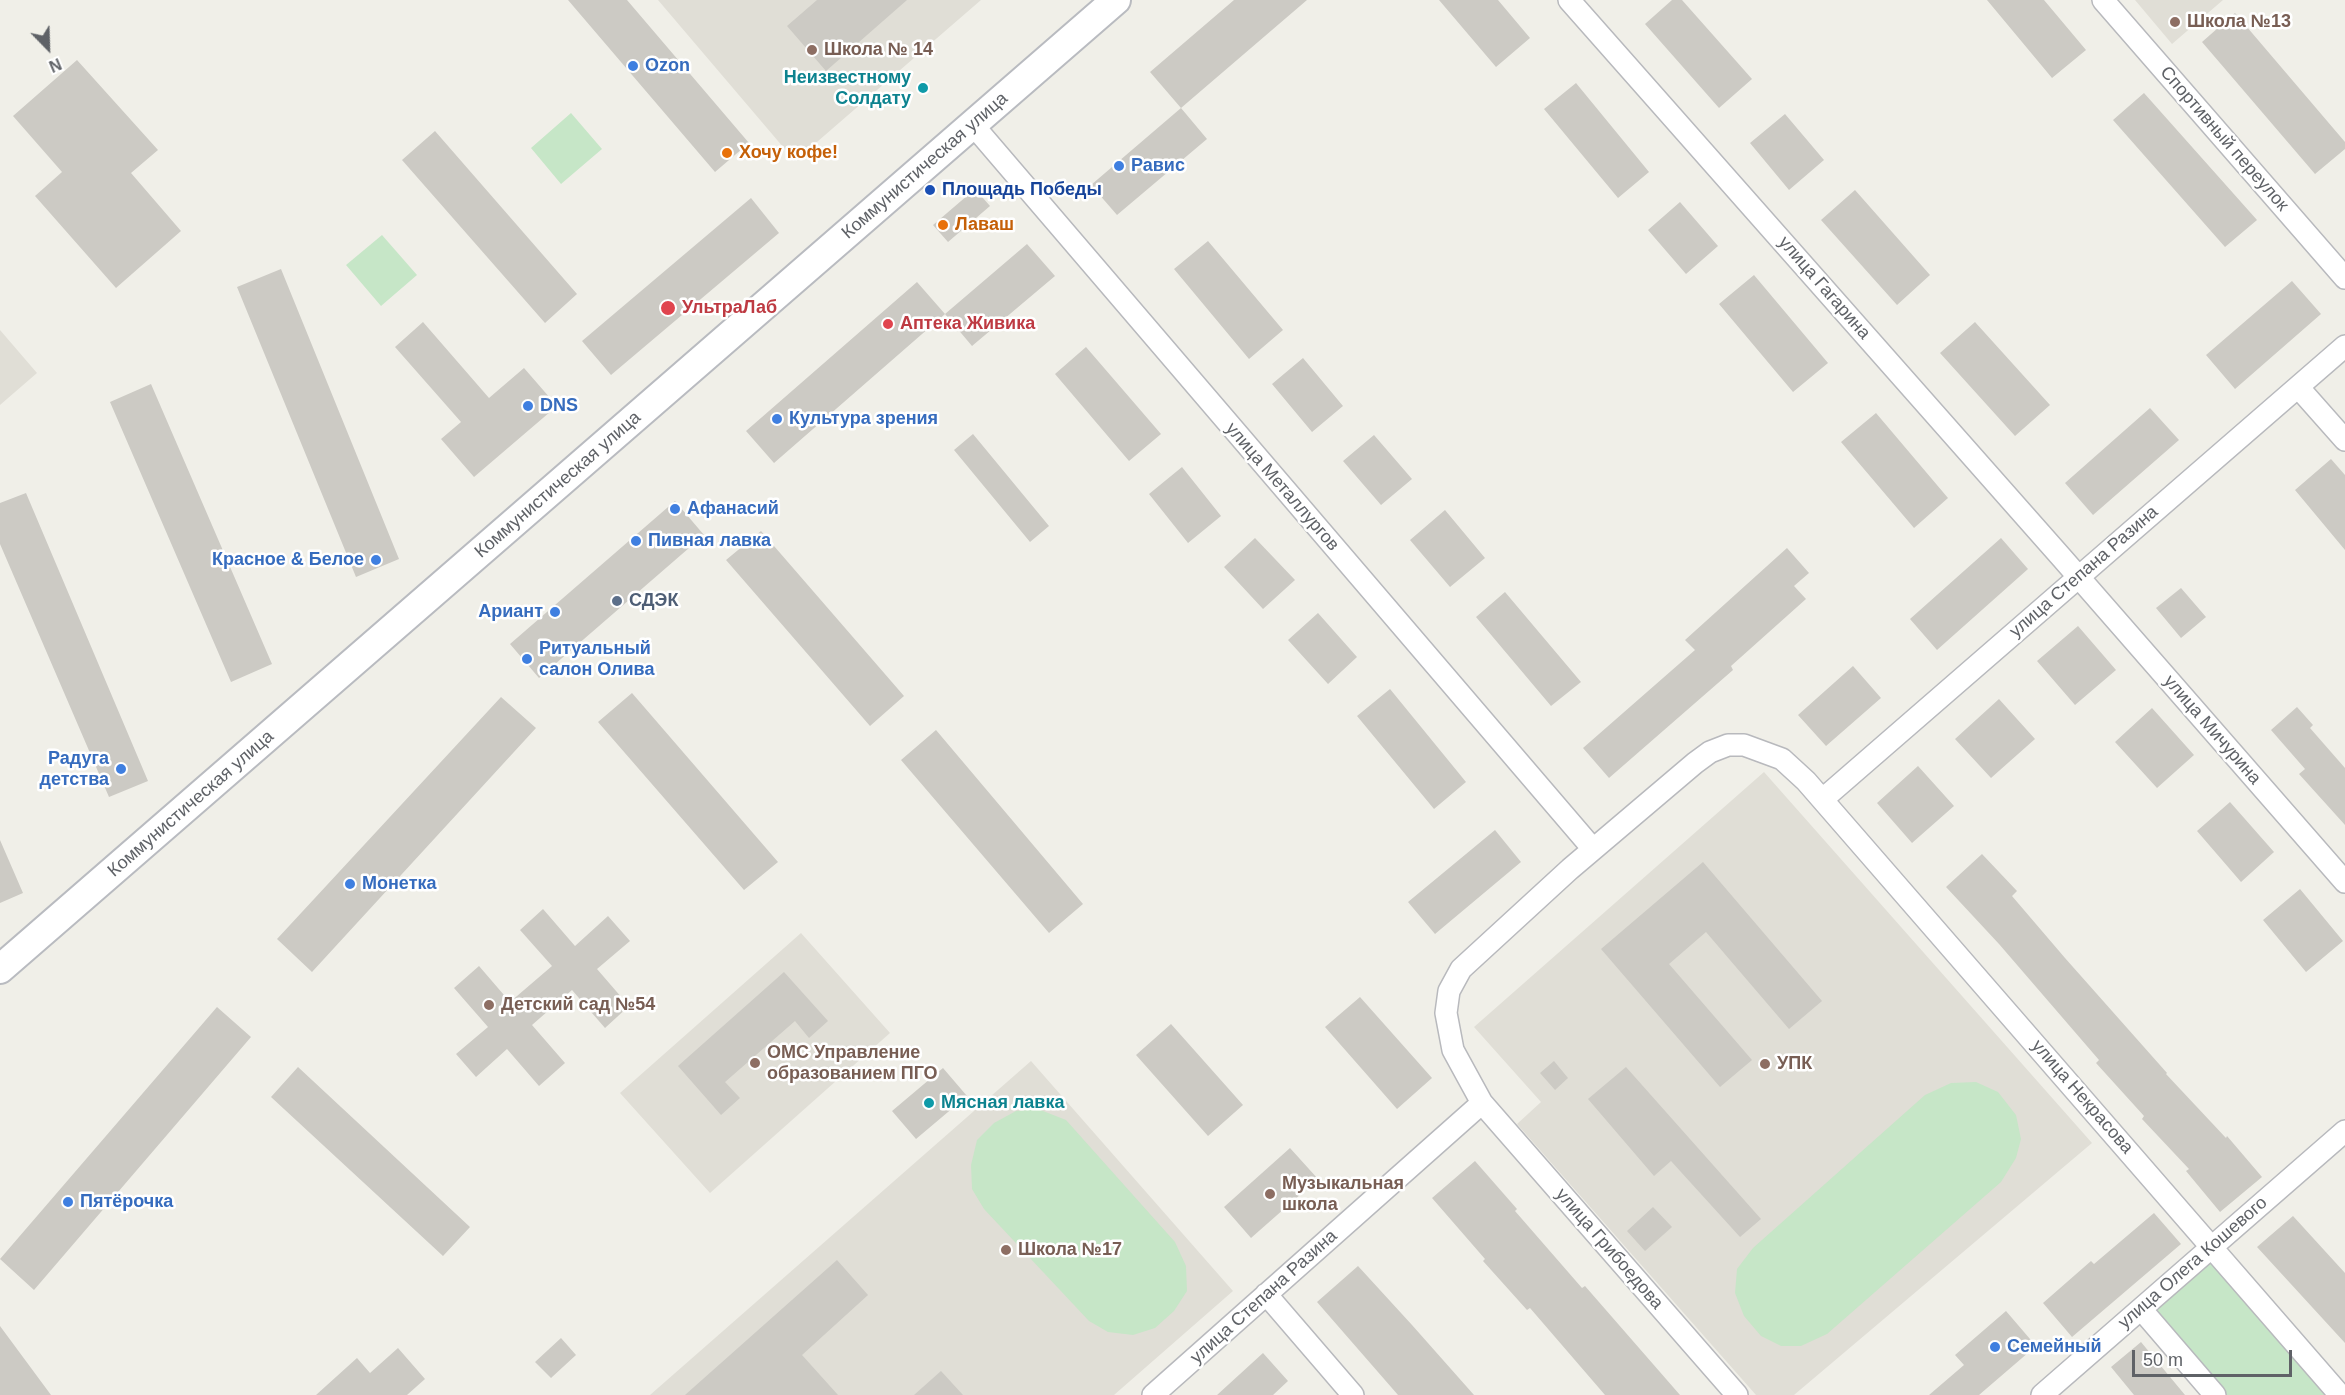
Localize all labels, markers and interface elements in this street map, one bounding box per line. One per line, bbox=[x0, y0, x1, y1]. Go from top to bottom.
place label: Школа №13 bbox=[2187, 11, 2291, 33]
marker: Школа №13 bbox=[2168, 15, 2182, 29]
north arrow bbox=[18, 18, 78, 78]
place label: Школа № 14 bbox=[824, 39, 933, 61]
marker: Школа № 14 bbox=[805, 43, 819, 57]
text: N bbox=[47, 55, 64, 75]
place label: Ozon bbox=[645, 55, 690, 77]
marker: Ozon bbox=[626, 59, 640, 73]
street label: Спортивный переулок bbox=[2155, 62, 2293, 216]
place label: Неизвестному Солдату bbox=[784, 67, 911, 110]
marker: Неизвестному Солдату bbox=[916, 81, 930, 95]
street label: Коммунистическая улица bbox=[838, 88, 1012, 244]
place label: Хочу кофе! bbox=[739, 142, 838, 164]
marker: Хочу кофе! bbox=[720, 146, 734, 160]
place label: Равис bbox=[1131, 155, 1185, 177]
marker: Равис bbox=[1112, 159, 1126, 173]
place label: Площадь Победы bbox=[942, 179, 1102, 201]
marker: Площадь Победы bbox=[923, 183, 937, 197]
place label: Лаваш bbox=[955, 214, 1014, 236]
marker: Лаваш bbox=[936, 218, 950, 232]
street label: улица Гагарина bbox=[1773, 232, 1875, 344]
place label: УльтраЛаб bbox=[682, 297, 777, 319]
marker: УльтраЛаб bbox=[659, 299, 677, 317]
place label: Аптека Живика bbox=[900, 313, 1035, 335]
marker: Аптека Живика bbox=[881, 317, 895, 331]
place label: DNS bbox=[540, 395, 578, 417]
marker: DNS bbox=[521, 399, 535, 413]
street label: Коммунистическая улица bbox=[471, 407, 645, 563]
place label: Культура зрения bbox=[789, 408, 938, 430]
marker: Культура зрения bbox=[770, 412, 784, 426]
street label: улица Металлургов bbox=[1220, 419, 1344, 555]
place label: Афанасий bbox=[687, 498, 779, 520]
marker: Афанасий bbox=[668, 502, 682, 516]
street label: улица Степана Разина bbox=[2005, 502, 2163, 642]
place label: Пивная лавка bbox=[648, 530, 771, 552]
marker: Пивная лавка bbox=[629, 534, 643, 548]
place label: Красное & Белое bbox=[212, 549, 364, 571]
marker: Красное & Белое bbox=[369, 553, 383, 567]
place label: СДЭК bbox=[629, 590, 678, 612]
marker: СДЭК bbox=[610, 594, 624, 608]
place label: Ариант bbox=[478, 601, 543, 623]
marker: Ариант bbox=[548, 605, 562, 619]
place label: Ритуальный салон Олива bbox=[539, 638, 654, 680]
marker: Ритуальный салон Олива bbox=[520, 652, 534, 666]
street label: улица Мичурина bbox=[2159, 671, 2265, 789]
street label: Коммунистическая улица bbox=[104, 726, 278, 882]
place label: Радуга детства bbox=[40, 748, 109, 790]
marker: Радуга детства bbox=[114, 762, 128, 776]
place label: Монетка bbox=[362, 873, 436, 895]
marker: Монетка bbox=[343, 877, 357, 891]
place label: Детский сад №54 bbox=[501, 994, 655, 1016]
marker: Детский сад №54 bbox=[482, 998, 496, 1012]
street label: улица Некрасова bbox=[2027, 1036, 2137, 1158]
place label: ОМС Управление образованием ПГО bbox=[767, 1042, 938, 1084]
place label: УПК bbox=[1777, 1053, 1812, 1075]
marker: ОМС Управление образованием ПГО bbox=[748, 1056, 762, 1070]
marker: УПК bbox=[1758, 1057, 1772, 1071]
place label: Мясная лавка bbox=[941, 1092, 1064, 1114]
marker: Мясная лавка bbox=[922, 1096, 936, 1110]
place label: Музыкальная школа bbox=[1282, 1173, 1404, 1216]
street label: улица Грибоедова bbox=[1551, 1184, 1667, 1314]
marker: Музыкальная школа bbox=[1263, 1187, 1277, 1201]
place label: Пятёрочка bbox=[80, 1191, 173, 1213]
street label: улица Олега Кошевого bbox=[2114, 1192, 2272, 1334]
marker: Пятёрочка bbox=[61, 1195, 75, 1209]
street label: улица Степана Разина bbox=[1186, 1226, 1342, 1368]
place label: Школа №17 bbox=[1018, 1239, 1122, 1261]
marker: Школа №17 bbox=[999, 1243, 1013, 1257]
place label: Семейный bbox=[2007, 1336, 2101, 1358]
scale bar bbox=[2135, 1338, 2296, 1376]
marker: Семейный bbox=[1988, 1340, 2002, 1354]
text: 50 m bbox=[2143, 1350, 2183, 1370]

